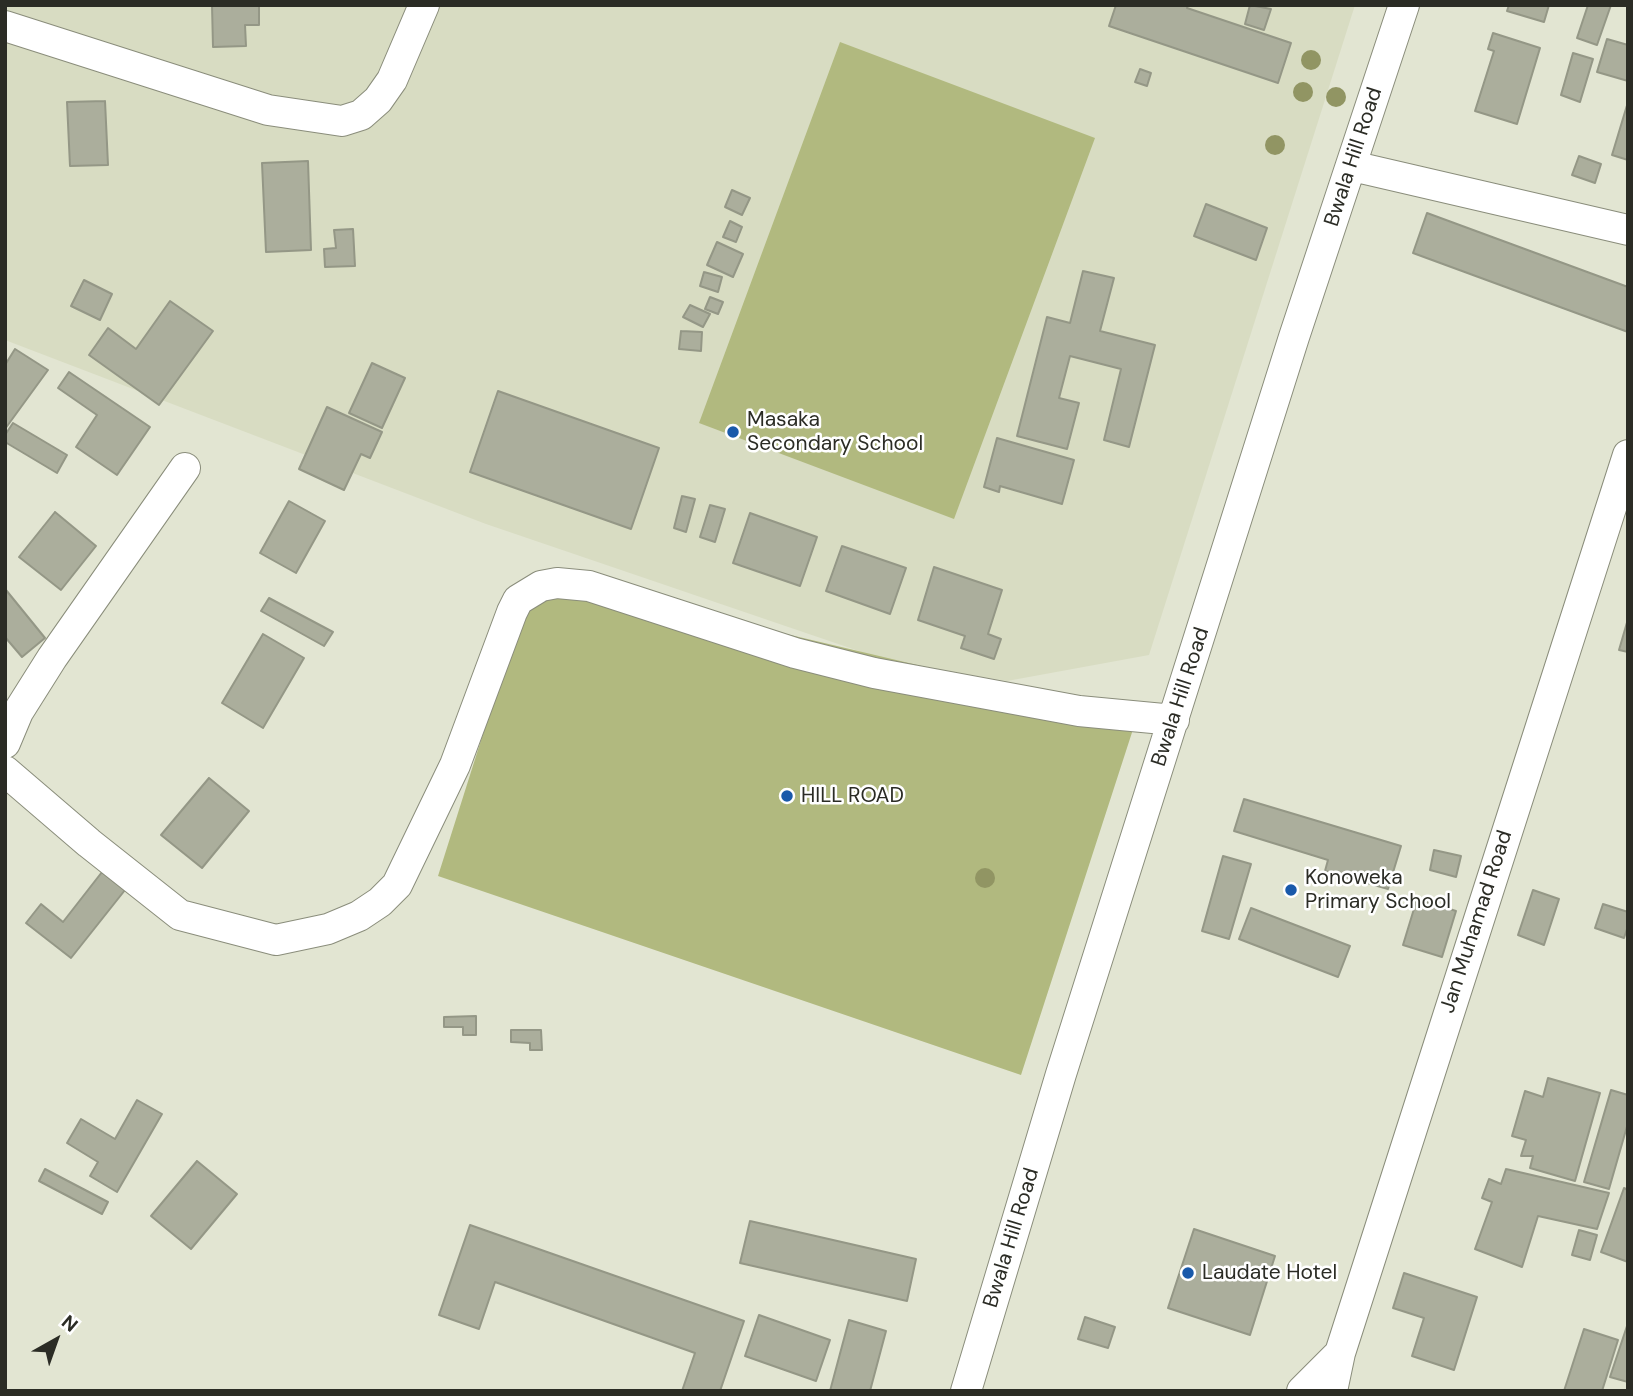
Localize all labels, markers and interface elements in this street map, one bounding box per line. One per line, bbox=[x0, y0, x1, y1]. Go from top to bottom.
street label: Bwala Hill Road bbox=[1320, 84, 1388, 230]
place label: Masaka Secondary School bbox=[747, 407, 923, 457]
marker: Masaka Secondary School bbox=[725, 424, 741, 440]
street label: Bwala Hill Road bbox=[1147, 624, 1215, 770]
place label: HILL ROAD bbox=[801, 783, 904, 809]
marker: HILL ROAD bbox=[779, 788, 795, 804]
street label: Jan Muhamad Road bbox=[1436, 827, 1518, 1017]
place label: Konoweka Primary School bbox=[1305, 865, 1451, 915]
marker: Konoweka Primary School bbox=[1283, 882, 1299, 898]
street label: Bwala Hill Road bbox=[979, 1165, 1045, 1311]
place label: Laudate Hotel bbox=[1202, 1260, 1337, 1286]
marker: Laudate Hotel bbox=[1180, 1265, 1196, 1281]
north arrow bbox=[21, 1305, 91, 1375]
text: N bbox=[56, 1309, 83, 1338]

